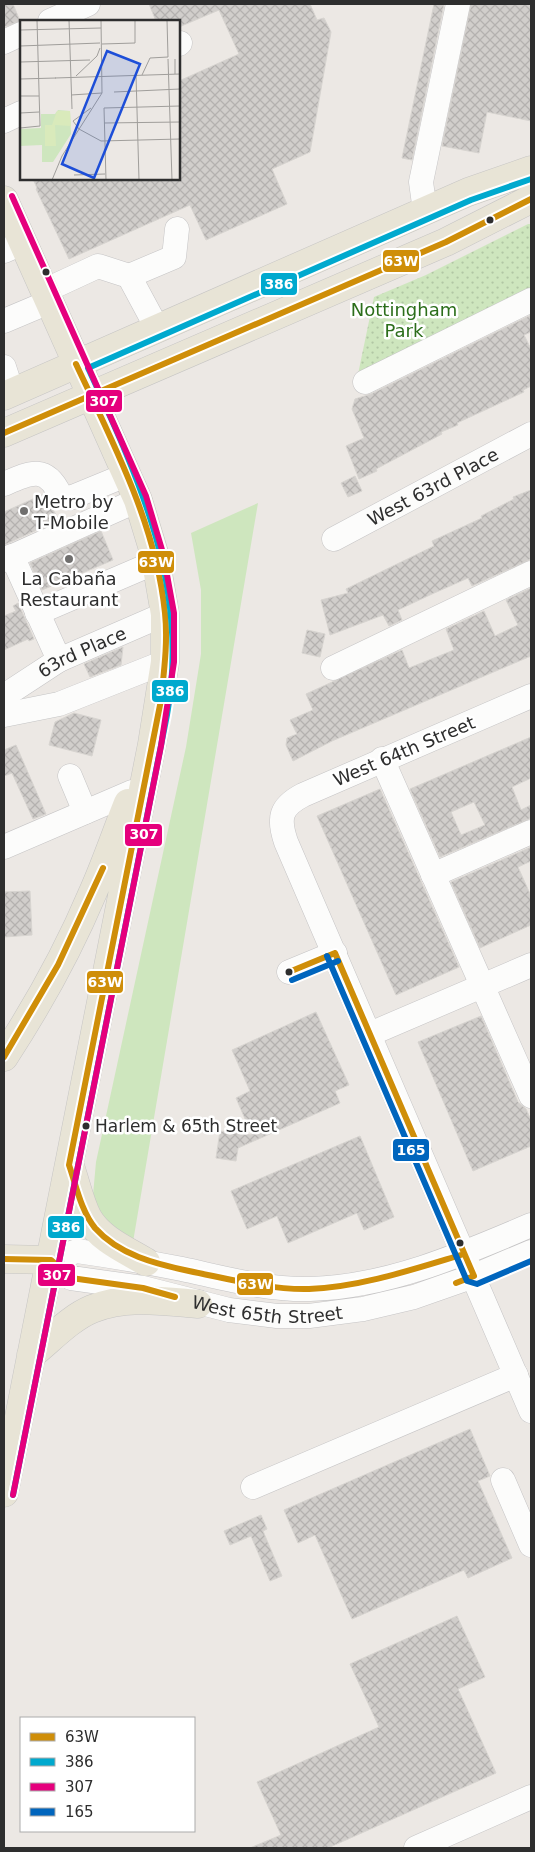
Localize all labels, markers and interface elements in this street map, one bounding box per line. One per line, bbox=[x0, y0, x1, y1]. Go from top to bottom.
inset map bbox=[20, 20, 180, 180]
unlabelled marker bbox=[485, 215, 495, 225]
line badge: 63W bbox=[382, 249, 420, 273]
text: 63W bbox=[384, 253, 418, 269]
unlabelled marker bbox=[41, 267, 51, 277]
line badge: 386 bbox=[260, 272, 298, 296]
text: 386 bbox=[264, 276, 294, 292]
park label: Nottingham Park bbox=[351, 299, 457, 341]
line badge: 307 bbox=[85, 389, 123, 413]
text: 307 bbox=[89, 393, 119, 409]
street label: West 63rd Place bbox=[364, 443, 502, 530]
place label: Metro by T-Mobile bbox=[33, 491, 114, 533]
marker: Metro by T-Mobile bbox=[18, 505, 30, 517]
line badge: 63W bbox=[137, 550, 175, 574]
marker: La Cabaña Restaurant bbox=[63, 553, 75, 565]
text: 63W bbox=[139, 554, 173, 570]
place label: La Cabaña Restaurant bbox=[20, 568, 118, 610]
street label: 63rd Place bbox=[34, 622, 129, 682]
line badge: 386 bbox=[151, 679, 189, 703]
text: 386 bbox=[155, 683, 185, 699]
street label: West 64th Street bbox=[330, 712, 478, 790]
line badge: 307 bbox=[124, 823, 163, 847]
text: 307 bbox=[129, 826, 159, 842]
unlabelled marker bbox=[284, 967, 294, 977]
line badge: 63W bbox=[86, 970, 124, 994]
text: 63W bbox=[88, 974, 122, 990]
place label: Harlem & 65th Street bbox=[95, 1116, 277, 1136]
marker: Harlem & 65th Street bbox=[81, 1121, 91, 1131]
line badge: 165 bbox=[392, 1138, 430, 1162]
text: 165 bbox=[396, 1142, 426, 1158]
line badge: 386 bbox=[47, 1215, 85, 1239]
text: 386 bbox=[51, 1219, 81, 1235]
unlabelled marker bbox=[455, 1238, 465, 1248]
line badge: 307 bbox=[37, 1263, 76, 1287]
text: 307 bbox=[42, 1267, 72, 1283]
line badge: 63W bbox=[236, 1272, 274, 1296]
text: 63W bbox=[238, 1276, 272, 1292]
street label: West 65th Street bbox=[190, 1290, 344, 1327]
legend bbox=[20, 1717, 195, 1832]
text: 63W bbox=[65, 1728, 99, 1746]
text: 386 bbox=[65, 1753, 94, 1771]
text: 307 bbox=[65, 1778, 94, 1796]
text: 165 bbox=[65, 1803, 94, 1821]

